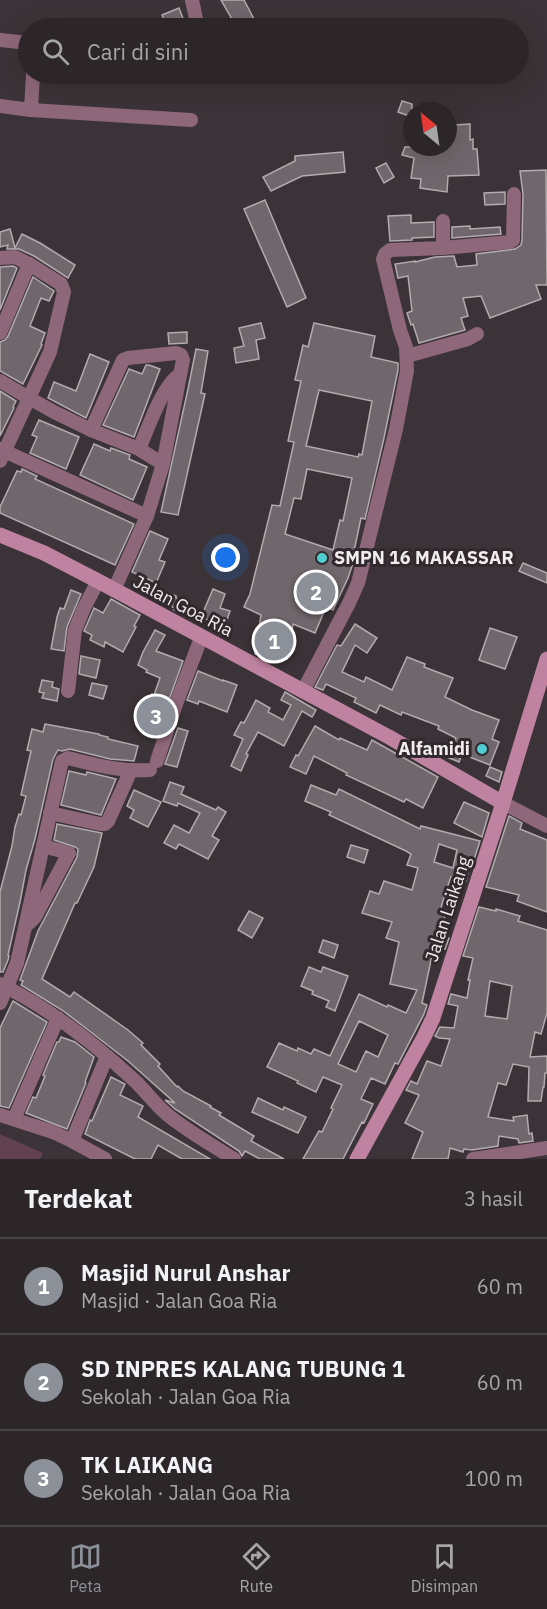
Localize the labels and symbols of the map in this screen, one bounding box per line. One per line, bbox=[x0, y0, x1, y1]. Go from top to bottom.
north arrow bbox=[403, 102, 457, 156]
your location bbox=[211, 543, 240, 572]
place label: SMPN 16 MAKASSAR bbox=[334, 546, 514, 569]
marker: SMPN 16 MAKASSAR bbox=[315, 551, 329, 565]
street label: Jalan Goa Ria bbox=[129, 570, 237, 642]
pin: 2 bbox=[296, 570, 336, 614]
pin: 1 bbox=[254, 618, 294, 664]
pin: 3 bbox=[136, 694, 176, 738]
place label: Alfamidi bbox=[398, 737, 470, 760]
marker: Alfamidi bbox=[475, 742, 489, 756]
street label: Jalan Laikang bbox=[420, 853, 476, 965]

